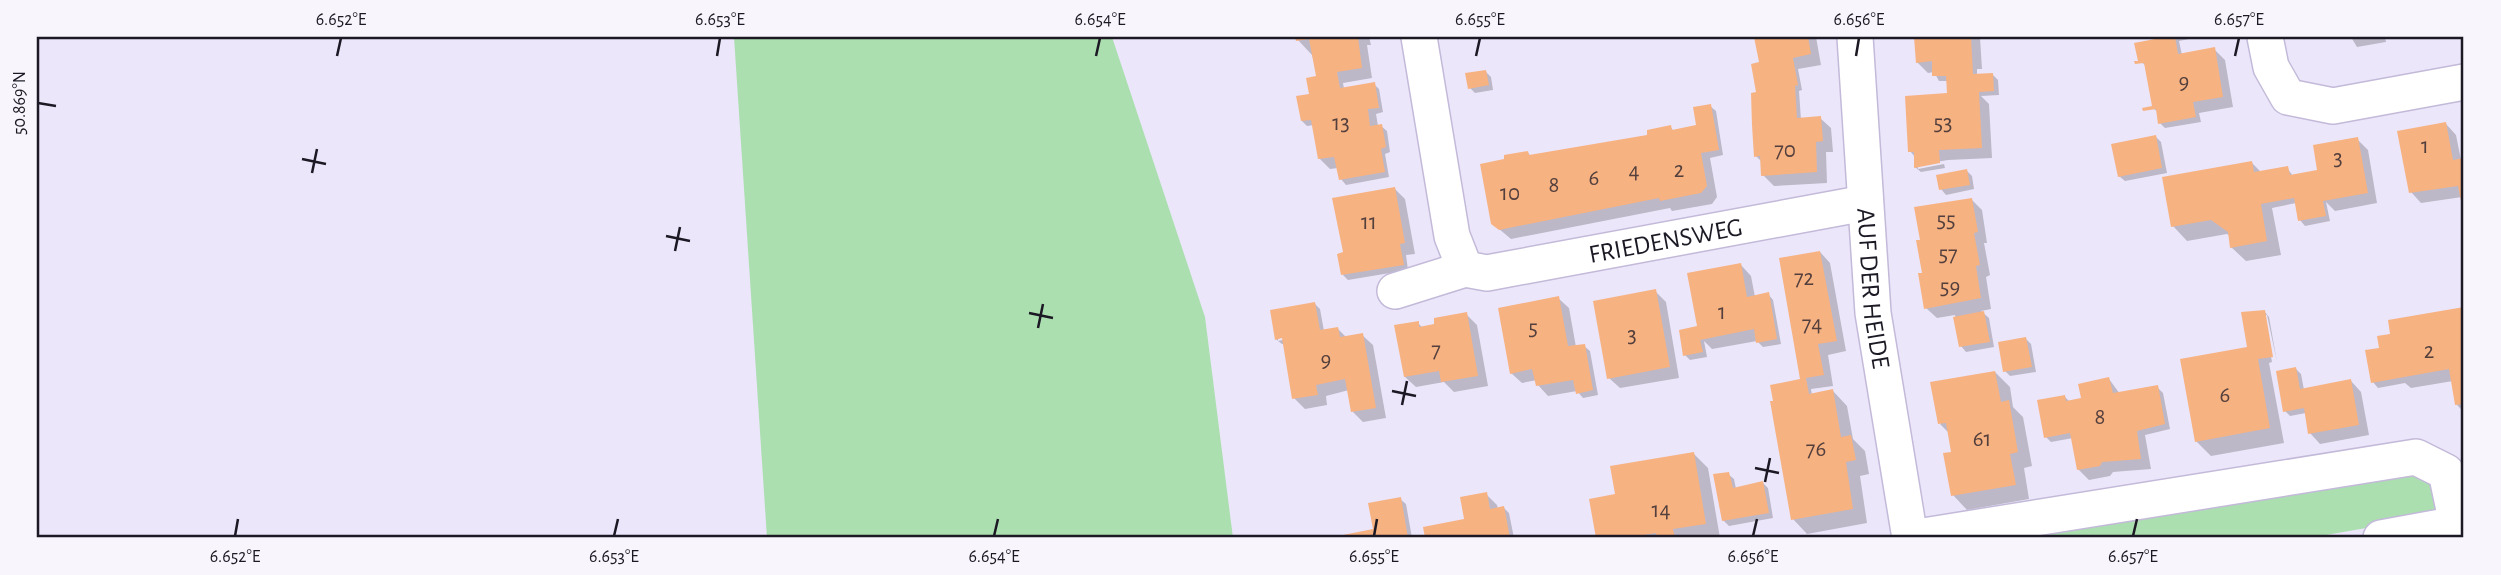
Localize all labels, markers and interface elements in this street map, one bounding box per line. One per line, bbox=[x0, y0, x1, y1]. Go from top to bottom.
text: 6.652°E bbox=[316, 11, 367, 29]
text: 6.653°E bbox=[695, 11, 745, 29]
text: 6.654°E bbox=[1074, 11, 1126, 29]
text: 6.655°E bbox=[1455, 11, 1505, 29]
text: 6.656°E bbox=[1834, 11, 1885, 29]
text: 6.657°E bbox=[2214, 11, 2264, 29]
text: 50.869°N bbox=[11, 71, 29, 135]
house number: 9 bbox=[2179, 71, 2189, 94]
house number: 13 bbox=[1332, 112, 1350, 135]
house number: 53 bbox=[1933, 112, 1953, 135]
house number: 1 bbox=[2421, 135, 2429, 158]
house number: 70 bbox=[1774, 139, 1796, 162]
house number: 3 bbox=[2333, 147, 2343, 170]
house number: 2 bbox=[1674, 159, 1684, 182]
house number: 4 bbox=[1628, 160, 1640, 183]
house number: 6 bbox=[1589, 167, 1599, 190]
house number: 8 bbox=[1549, 174, 1559, 197]
house number: 10 bbox=[1500, 182, 1520, 205]
street label: AUF DER HEIDE bbox=[1852, 207, 1894, 371]
house number: 55 bbox=[1936, 209, 1956, 232]
house number: 11 bbox=[1361, 211, 1377, 234]
street label: FRIEDENSWEG bbox=[1587, 214, 1744, 268]
house number: 57 bbox=[1938, 243, 1958, 266]
house number: 72 bbox=[1794, 267, 1814, 290]
house number: 59 bbox=[1940, 276, 1960, 299]
house number: 1 bbox=[1718, 301, 1726, 324]
house number: 74 bbox=[1802, 313, 1822, 336]
house number: 5 bbox=[1528, 317, 1538, 340]
house number: 3 bbox=[1627, 324, 1637, 347]
house number: 7 bbox=[1431, 339, 1441, 362]
house number: 2 bbox=[2424, 340, 2434, 363]
house number: 9 bbox=[1321, 349, 1331, 372]
house number: 6 bbox=[2220, 384, 2230, 407]
house number: 8 bbox=[2095, 406, 2105, 429]
house number: 61 bbox=[1973, 428, 1991, 451]
house number: 76 bbox=[1806, 438, 1826, 461]
house number: 14 bbox=[1652, 499, 1670, 522]
text: 6.652°E bbox=[210, 548, 261, 566]
text: 6.653°E bbox=[589, 548, 639, 566]
text: 6.654°E bbox=[968, 548, 1020, 566]
text: 6.655°E bbox=[1349, 548, 1399, 566]
text: 6.656°E bbox=[1728, 548, 1779, 566]
text: 6.657°E bbox=[2108, 548, 2158, 566]

